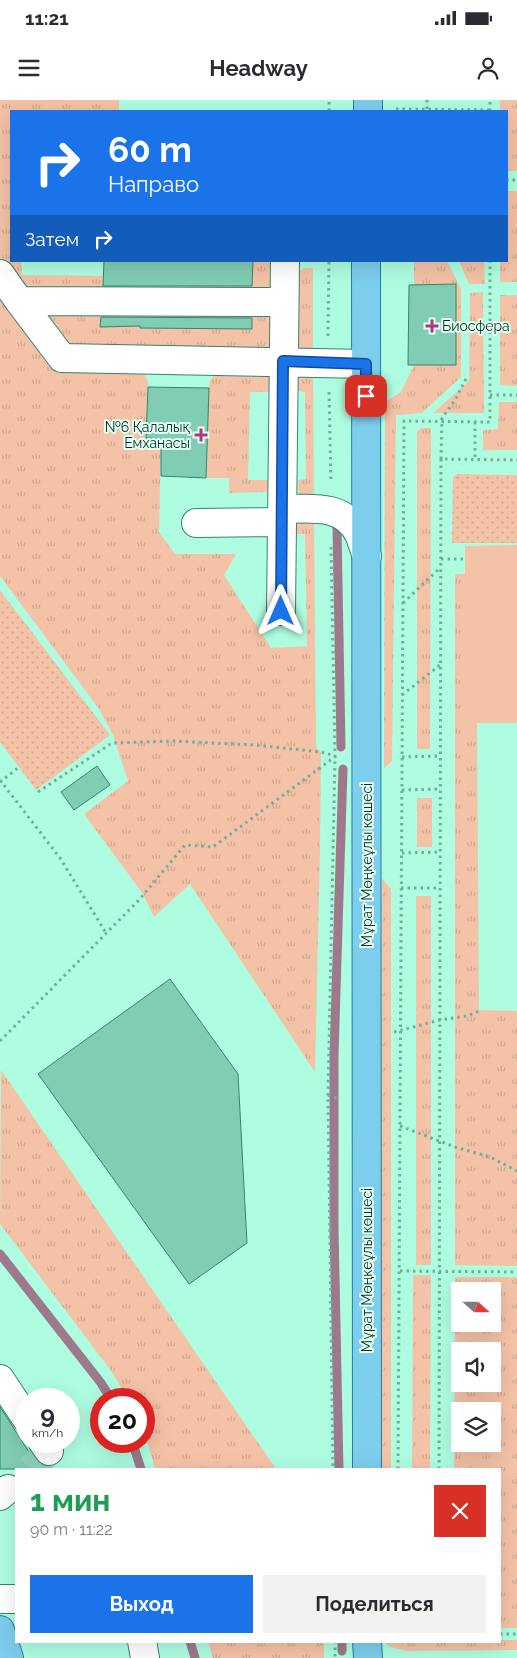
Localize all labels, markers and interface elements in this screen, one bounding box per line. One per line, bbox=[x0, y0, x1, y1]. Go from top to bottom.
text: 11:21 bbox=[25, 7, 69, 29]
icon: menu bbox=[15, 54, 43, 82]
icon: person bbox=[474, 54, 502, 82]
text: Headway bbox=[209, 55, 308, 81]
text: 60 m bbox=[108, 129, 192, 170]
icon: right bbox=[25, 130, 90, 195]
text: Направо bbox=[108, 171, 199, 197]
icon: right bbox=[89, 225, 117, 253]
text: Затем bbox=[25, 228, 79, 250]
place label: Биосфера bbox=[442, 318, 510, 334]
marker: Биосфера bbox=[426, 320, 438, 332]
pin bbox=[345, 375, 387, 417]
icon: arrive bbox=[352, 382, 380, 410]
place label: №6 Қалалық Емханасы bbox=[105, 419, 190, 451]
marker: №6 Қалалық Емханасы bbox=[194, 428, 208, 442]
position arrow bbox=[254, 584, 306, 636]
street label: Мұрат Мөңкеұлы көшесі bbox=[359, 783, 375, 947]
street label: Мұрат Мөңкеұлы көшесі bbox=[359, 1188, 375, 1352]
north arrow bbox=[451, 1282, 501, 1332]
map controls bbox=[451, 1282, 501, 1452]
button: sound bbox=[451, 1342, 501, 1392]
speed limit sign: 20 bbox=[90, 1388, 155, 1453]
text: 9 bbox=[40, 1399, 55, 1429]
button: layers bbox=[451, 1402, 501, 1452]
text: km/h bbox=[32, 1426, 63, 1440]
text: 1 мин bbox=[30, 1483, 110, 1518]
button: close bbox=[434, 1485, 486, 1537]
text: 90 m · 11:22 bbox=[30, 1520, 113, 1539]
button: Выход bbox=[30, 1575, 253, 1633]
button: Поделиться bbox=[263, 1575, 486, 1633]

